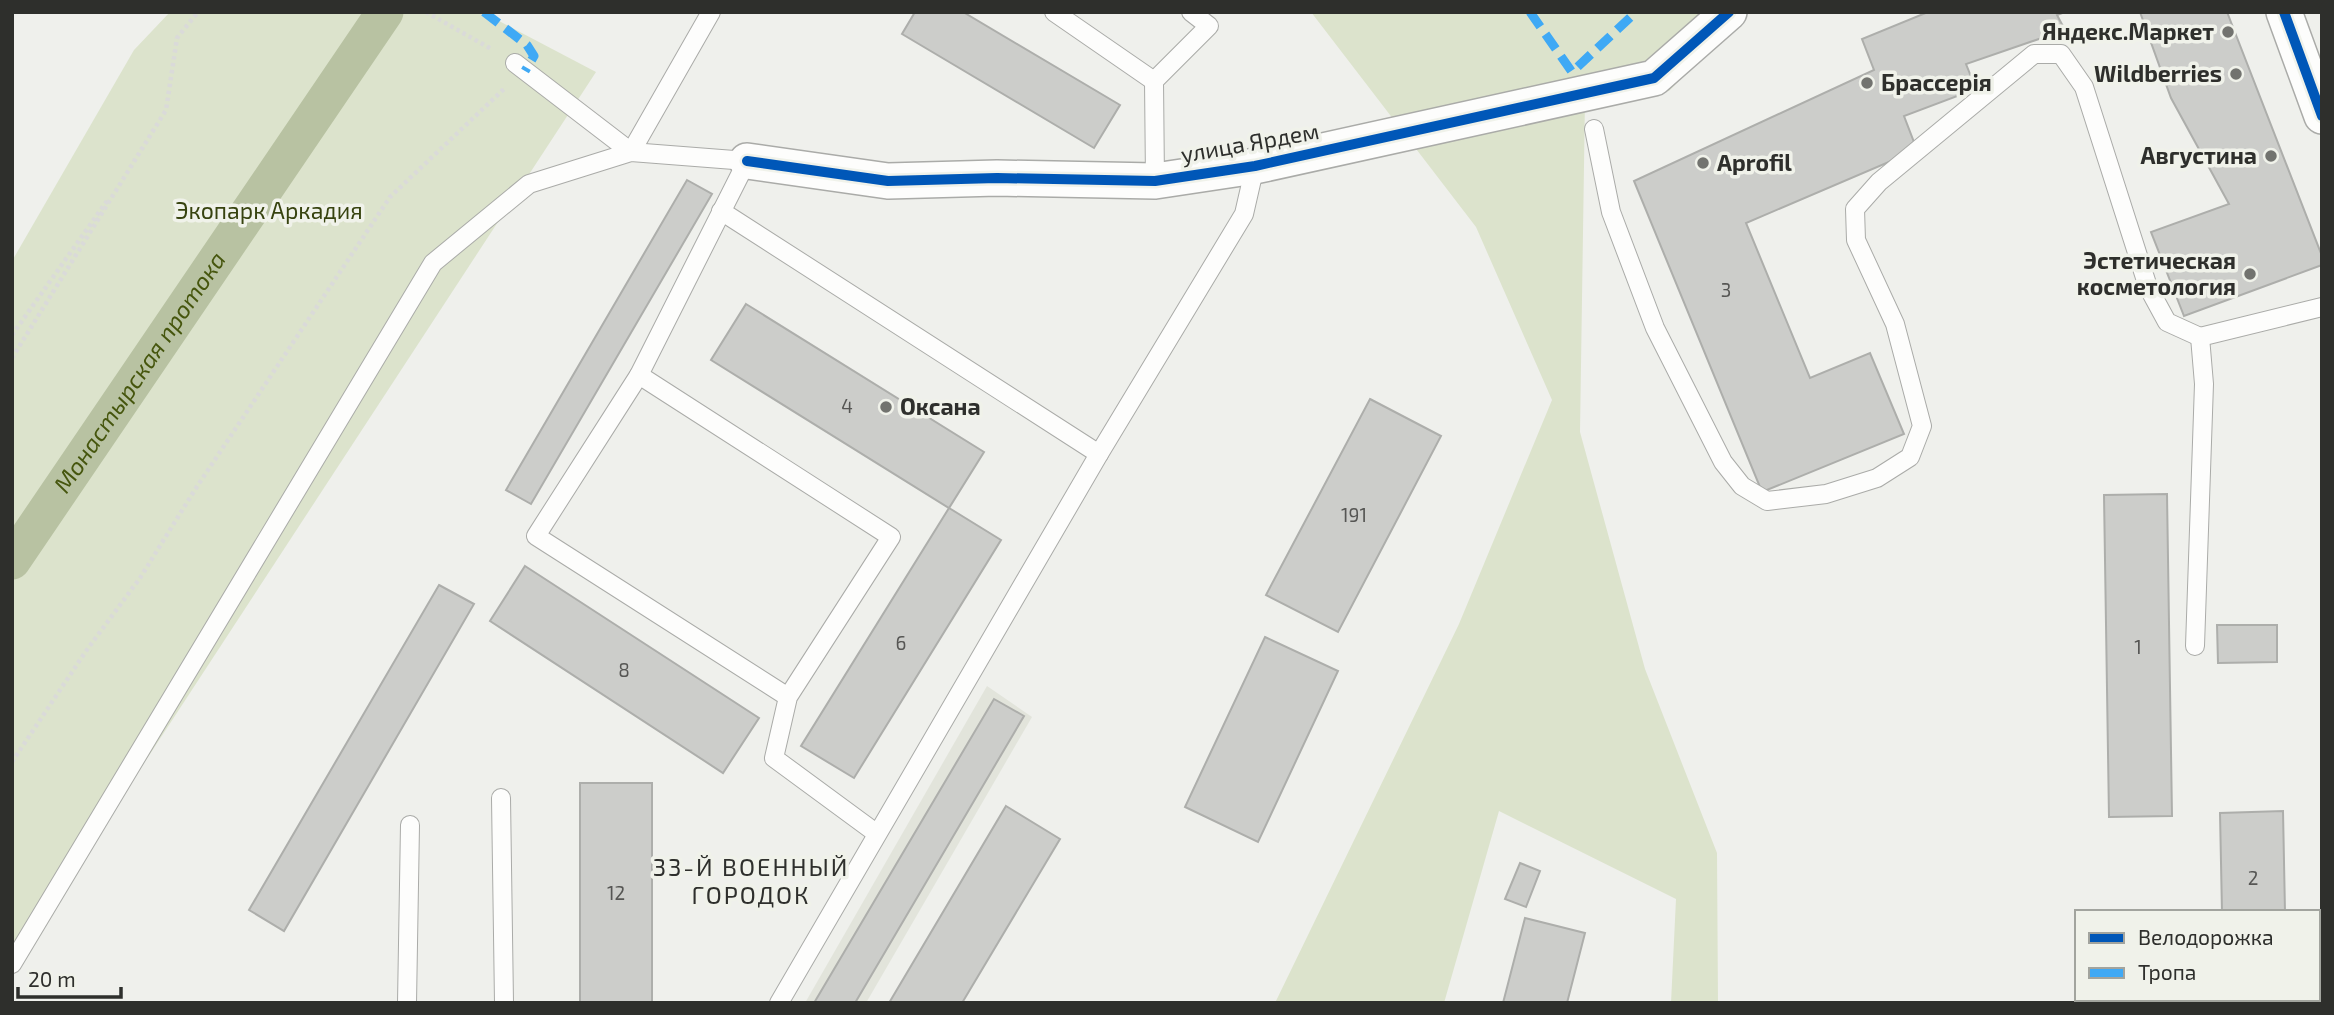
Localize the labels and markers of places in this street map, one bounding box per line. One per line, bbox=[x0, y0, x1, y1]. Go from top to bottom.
place label: Яндекс.Маркет bbox=[2042, 17, 2214, 45]
marker: Яндекс.Маркет bbox=[2220, 24, 2236, 40]
place label: Wildberries bbox=[2094, 59, 2222, 87]
marker: Wildberries bbox=[2228, 66, 2244, 82]
place label: Брассерiя bbox=[1881, 68, 1992, 96]
marker: Брассерiя bbox=[1859, 75, 1875, 91]
place label: Августина bbox=[2141, 141, 2257, 169]
place label: Aprofil bbox=[1717, 148, 1792, 176]
marker: Августина bbox=[2263, 148, 2279, 164]
marker: Aprofil bbox=[1695, 155, 1711, 171]
place label: Эстетическая косметология bbox=[2077, 246, 2236, 300]
marker: Эстетическая косметология bbox=[2242, 266, 2258, 282]
place label: Оксана bbox=[900, 392, 981, 420]
marker: Оксана bbox=[878, 399, 894, 415]

